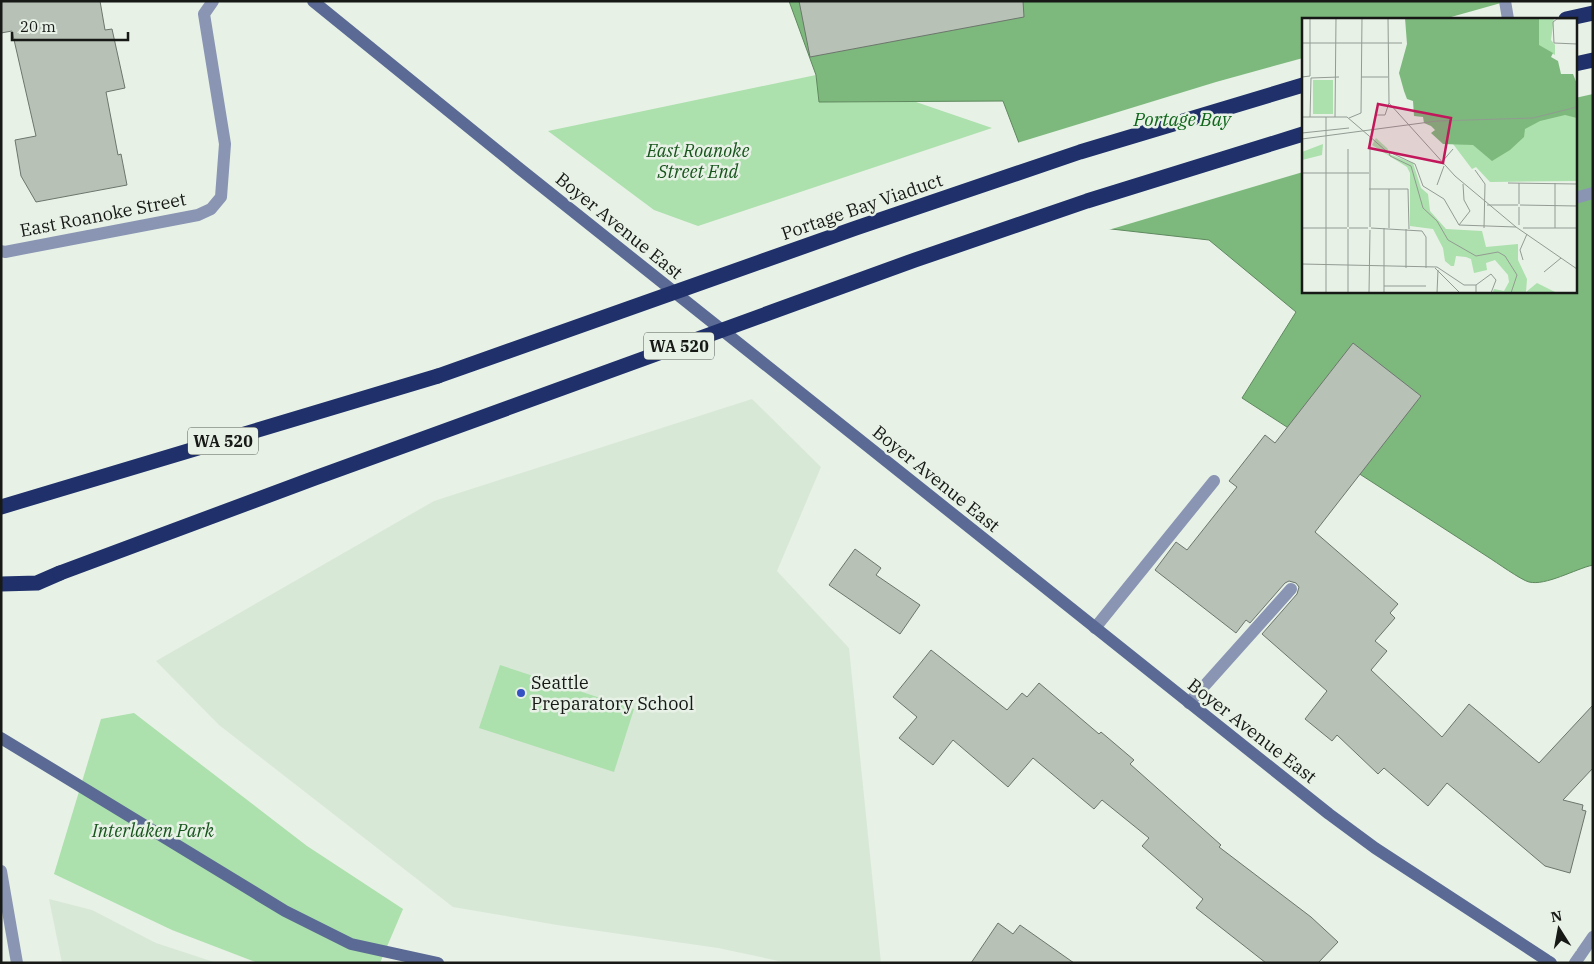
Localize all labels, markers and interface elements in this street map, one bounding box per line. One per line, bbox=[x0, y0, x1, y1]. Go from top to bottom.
scale bar bbox=[12, 10, 129, 42]
text: 20 m bbox=[20, 17, 56, 36]
inset map bbox=[1302, 18, 1576, 292]
water label: Portage Bay bbox=[1132, 107, 1232, 131]
park label: East Roanoke Street End bbox=[645, 139, 750, 183]
street label: Boyer Avenue East bbox=[551, 167, 688, 284]
street label: Portage Bay Viaduct bbox=[778, 168, 946, 245]
street label: East Roanoke Street bbox=[18, 187, 188, 242]
road number: WA 520 bbox=[644, 332, 714, 360]
street label: Boyer Avenue East bbox=[868, 420, 1005, 537]
road number: WA 520 bbox=[188, 428, 258, 454]
place label: Seattle Preparatory School bbox=[531, 671, 694, 715]
street label: Boyer Avenue East bbox=[1183, 673, 1321, 788]
marker: Seattle Preparatory School bbox=[515, 687, 527, 699]
park label: Interlaken Park bbox=[91, 819, 214, 842]
north arrow bbox=[1534, 904, 1584, 954]
text: N bbox=[1549, 906, 1564, 926]

